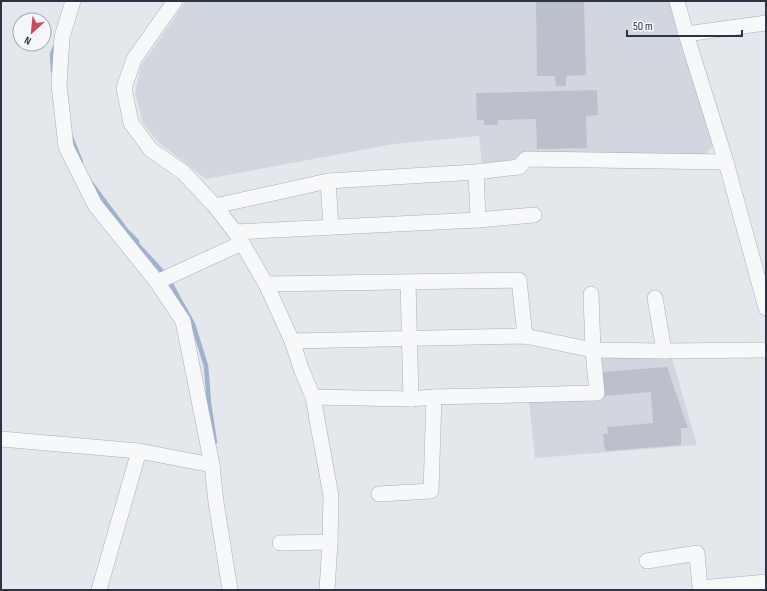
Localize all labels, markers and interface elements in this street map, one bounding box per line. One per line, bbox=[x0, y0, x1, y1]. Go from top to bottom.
north arrow bbox=[12, 12, 52, 52]
scale bar bbox=[627, 12, 742, 38]
text: 50 m bbox=[633, 19, 653, 34]
text: N bbox=[22, 33, 33, 48]

